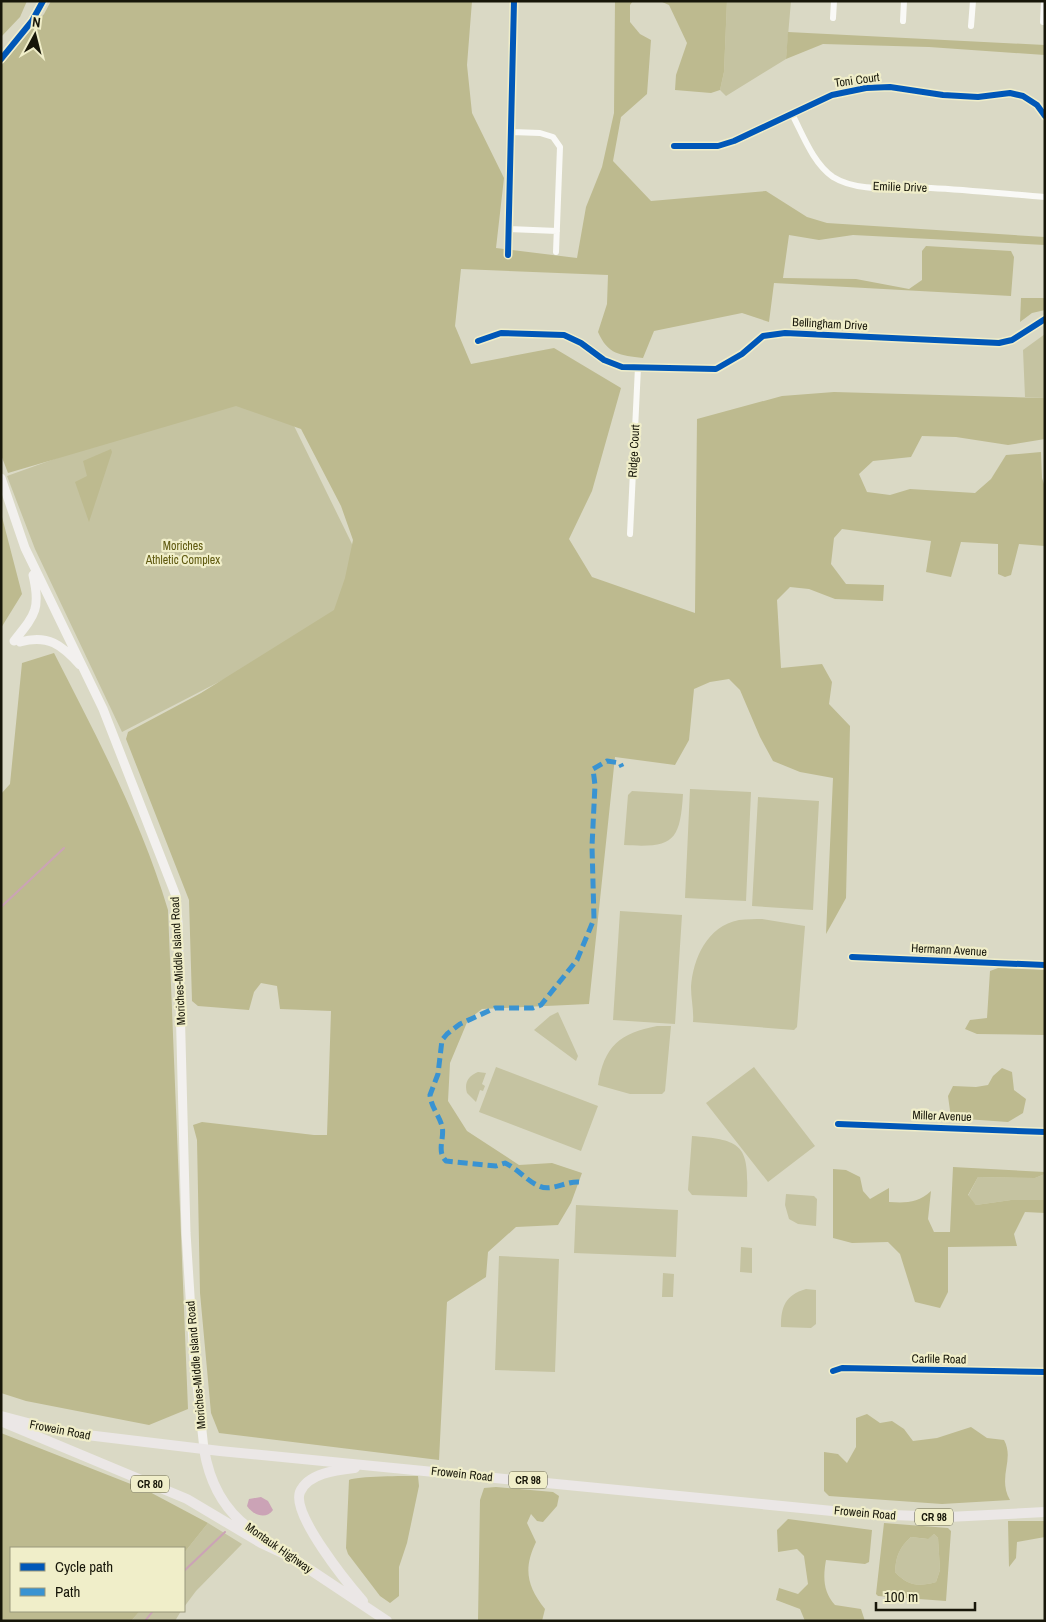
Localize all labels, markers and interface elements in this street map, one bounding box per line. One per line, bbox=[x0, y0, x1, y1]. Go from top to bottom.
north arrow bbox=[10, 10, 60, 60]
text: N bbox=[31, 13, 42, 32]
street label: Toni Court bbox=[833, 69, 881, 91]
street label: Emilie Drive bbox=[873, 178, 927, 196]
street label: Bellingham Drive bbox=[792, 314, 868, 334]
street label: Ridge Court bbox=[625, 424, 643, 478]
park label: Moriches Athletic Complex bbox=[145, 538, 220, 568]
street label: Moriches-Middle Island Road bbox=[167, 896, 189, 1026]
street label: Hermann Avenue bbox=[911, 940, 987, 960]
street label: Miller Avenue bbox=[912, 1107, 972, 1125]
street label: Moriches-Middle Island Road bbox=[182, 1300, 210, 1430]
street label: Carlile Road bbox=[912, 1351, 966, 1367]
street label: Frowein Road bbox=[28, 1416, 92, 1444]
street label: Frowein Road bbox=[430, 1463, 494, 1485]
road number: CR 98 bbox=[509, 1472, 547, 1488]
road number: CR 80 bbox=[131, 1476, 169, 1492]
street label: Frowein Road bbox=[834, 1502, 896, 1524]
road number: CR 98 bbox=[915, 1508, 953, 1525]
street label: Montauk Highway bbox=[242, 1519, 316, 1577]
legend bbox=[10, 1547, 185, 1612]
text: Cycle path bbox=[55, 1556, 113, 1577]
scale bar bbox=[876, 1580, 975, 1612]
text: Path bbox=[55, 1581, 80, 1602]
text: 100 m bbox=[884, 1586, 918, 1607]

